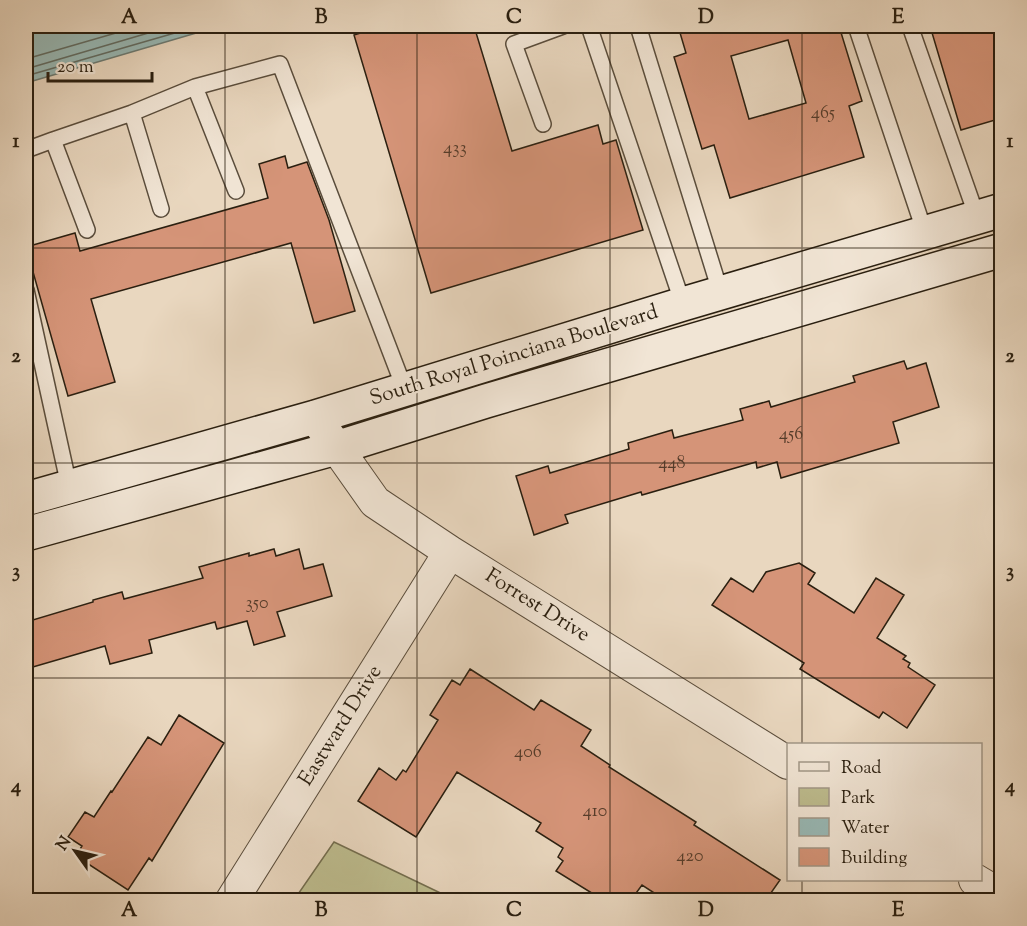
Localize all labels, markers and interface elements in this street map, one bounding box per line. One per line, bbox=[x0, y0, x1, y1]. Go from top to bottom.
text: A bbox=[121, 4, 138, 33]
text: B bbox=[315, 4, 328, 33]
text: C bbox=[506, 4, 522, 33]
text: D bbox=[698, 4, 714, 33]
text: E bbox=[892, 4, 905, 33]
scale bar bbox=[48, 45, 152, 83]
text: 20 m bbox=[57, 55, 94, 81]
house number: 465 bbox=[811, 101, 835, 127]
text: 1 bbox=[13, 128, 20, 157]
text: 1 bbox=[1007, 128, 1014, 157]
house number: 433 bbox=[443, 136, 467, 162]
street label: South Royal Poinciana Boulevard bbox=[366, 298, 662, 414]
text: 2 bbox=[11, 343, 21, 372]
text: 2 bbox=[1005, 343, 1015, 372]
house number: 456 bbox=[779, 422, 803, 448]
house number: 448 bbox=[658, 451, 686, 477]
text: 3 bbox=[12, 558, 20, 587]
text: 3 bbox=[1006, 558, 1014, 587]
street label: Forrest Drive bbox=[479, 562, 595, 650]
house number: 350 bbox=[246, 591, 268, 617]
street label: Eastward Drive bbox=[292, 660, 390, 792]
house number: 406 bbox=[514, 740, 542, 766]
legend bbox=[787, 743, 982, 881]
text: Road bbox=[841, 756, 881, 782]
text: 4 bbox=[10, 773, 21, 802]
text: 4 bbox=[1004, 773, 1015, 802]
text: Park bbox=[841, 786, 876, 812]
house number: 410 bbox=[583, 799, 607, 825]
text: Water bbox=[841, 816, 890, 842]
north arrow bbox=[45, 821, 105, 881]
text: N bbox=[52, 832, 78, 856]
house number: 420 bbox=[676, 844, 704, 870]
text: Building bbox=[841, 846, 907, 872]
text: A bbox=[121, 897, 138, 926]
text: B bbox=[315, 897, 328, 926]
text: C bbox=[506, 897, 522, 926]
text: D bbox=[698, 897, 714, 926]
text: E bbox=[892, 897, 905, 926]

